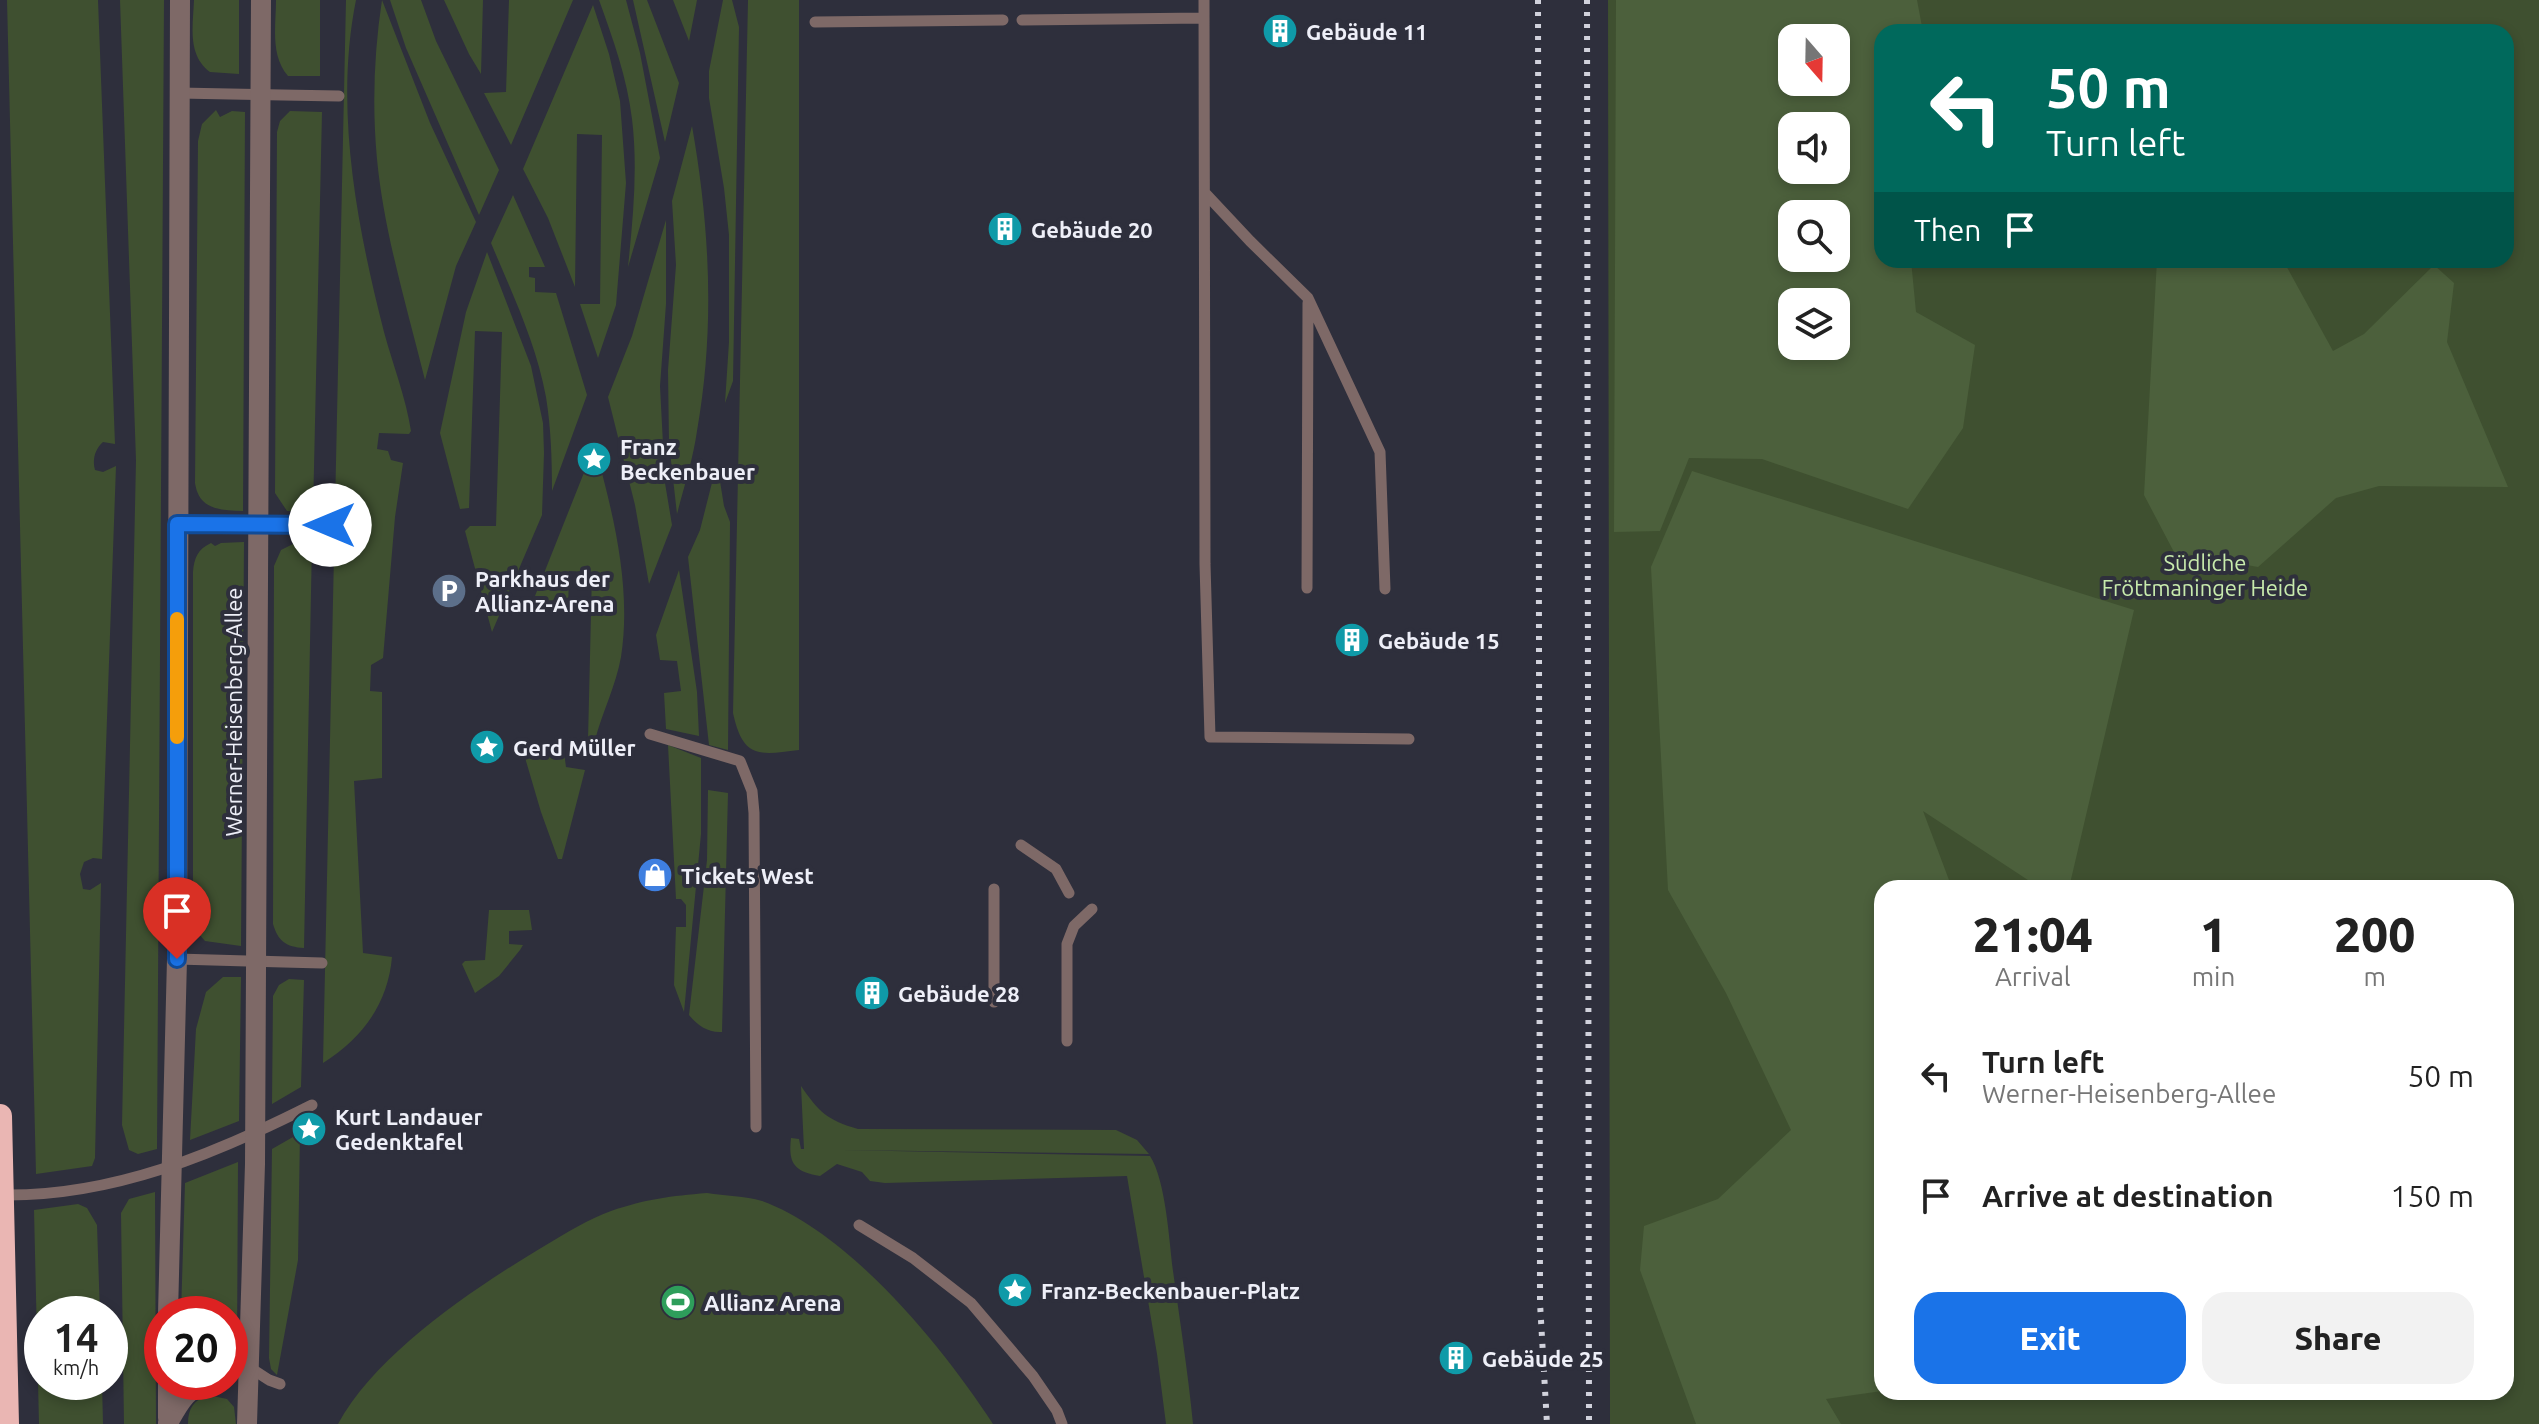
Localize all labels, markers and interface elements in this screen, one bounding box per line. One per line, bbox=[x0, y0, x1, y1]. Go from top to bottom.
building icon: Gebäude 11 bbox=[1261, 12, 1299, 50]
place label: Gebäude 11 bbox=[1306, 19, 1428, 44]
north arrow bbox=[1778, 24, 1850, 96]
map controls bbox=[1778, 24, 1850, 360]
icon: left bbox=[1914, 56, 2018, 160]
text: 50 m bbox=[2046, 56, 2171, 119]
button: sound bbox=[1778, 112, 1850, 184]
text: Turn left bbox=[2046, 122, 2185, 163]
button: search bbox=[1778, 200, 1850, 272]
icon: arrive bbox=[1998, 208, 2042, 252]
building icon: Gebäude 20 bbox=[986, 210, 1024, 248]
text: Then bbox=[1914, 213, 1982, 247]
place label: Gebäude 20 bbox=[1031, 217, 1153, 242]
button: layers bbox=[1778, 288, 1850, 360]
place label: Franz Beckenbauer bbox=[620, 434, 755, 484]
place icon: Franz Beckenbauer bbox=[575, 440, 613, 478]
position arrow bbox=[288, 483, 372, 567]
park label: Südliche Fröttmaninger Heide bbox=[2102, 550, 2308, 600]
place label: Parkhaus der Allianz-Arena bbox=[475, 566, 615, 616]
parking icon: Parkhaus der Allianz-Arena bbox=[430, 572, 468, 610]
street label: Werner-Heisenberg-Allee bbox=[221, 587, 246, 837]
building icon: Gebäude 15 bbox=[1333, 621, 1371, 659]
place label: Gebäude 15 bbox=[1378, 628, 1500, 653]
place icon: Gerd Müller bbox=[468, 728, 506, 766]
place label: Gerd Müller bbox=[513, 735, 636, 760]
shop icon: Tickets West bbox=[636, 856, 674, 894]
place label: Tickets West bbox=[681, 863, 814, 888]
pin bbox=[143, 877, 211, 959]
icon: arrive bbox=[155, 889, 199, 933]
text: 21:04 bbox=[1973, 907, 2093, 961]
text: 1 bbox=[2200, 907, 2227, 961]
text: 200 bbox=[2334, 907, 2415, 961]
text: Arrival bbox=[1995, 962, 2071, 991]
text: min bbox=[2192, 962, 2235, 991]
text: m bbox=[2363, 962, 2386, 991]
building icon: Gebäude 28 bbox=[853, 974, 891, 1012]
place label: Gebäude 28 bbox=[898, 981, 1020, 1006]
text: Turn left bbox=[1982, 1045, 2104, 1079]
icon: left bbox=[1914, 1054, 1958, 1098]
text: 50 m bbox=[2407, 1059, 2474, 1093]
text: Werner-Heisenberg-Allee bbox=[1982, 1079, 2276, 1108]
place label: Kurt Landauer Gedenktafel bbox=[335, 1104, 482, 1154]
place icon: Kurt Landauer Gedenktafel bbox=[290, 1110, 328, 1148]
icon: arrive bbox=[1914, 1174, 1958, 1218]
text: Arrive at destination bbox=[1982, 1179, 2274, 1213]
text: 150 m bbox=[2390, 1179, 2474, 1213]
place icon: Franz-Beckenbauer-Platz bbox=[996, 1271, 1034, 1309]
place label: Franz-Beckenbauer-Platz bbox=[1041, 1278, 1300, 1303]
sports icon: Allianz Arena bbox=[659, 1283, 697, 1321]
place label: Allianz Arena bbox=[704, 1290, 842, 1315]
button: Exit bbox=[1914, 1292, 2186, 1384]
button: Share bbox=[2202, 1292, 2474, 1384]
speed limit sign: 20 bbox=[144, 1296, 248, 1400]
text: 14 bbox=[53, 1315, 99, 1360]
building icon: Gebäude 25 bbox=[1437, 1339, 1475, 1377]
place label: Gebäude 25 bbox=[1482, 1346, 1604, 1371]
text: km/h bbox=[53, 1356, 99, 1379]

